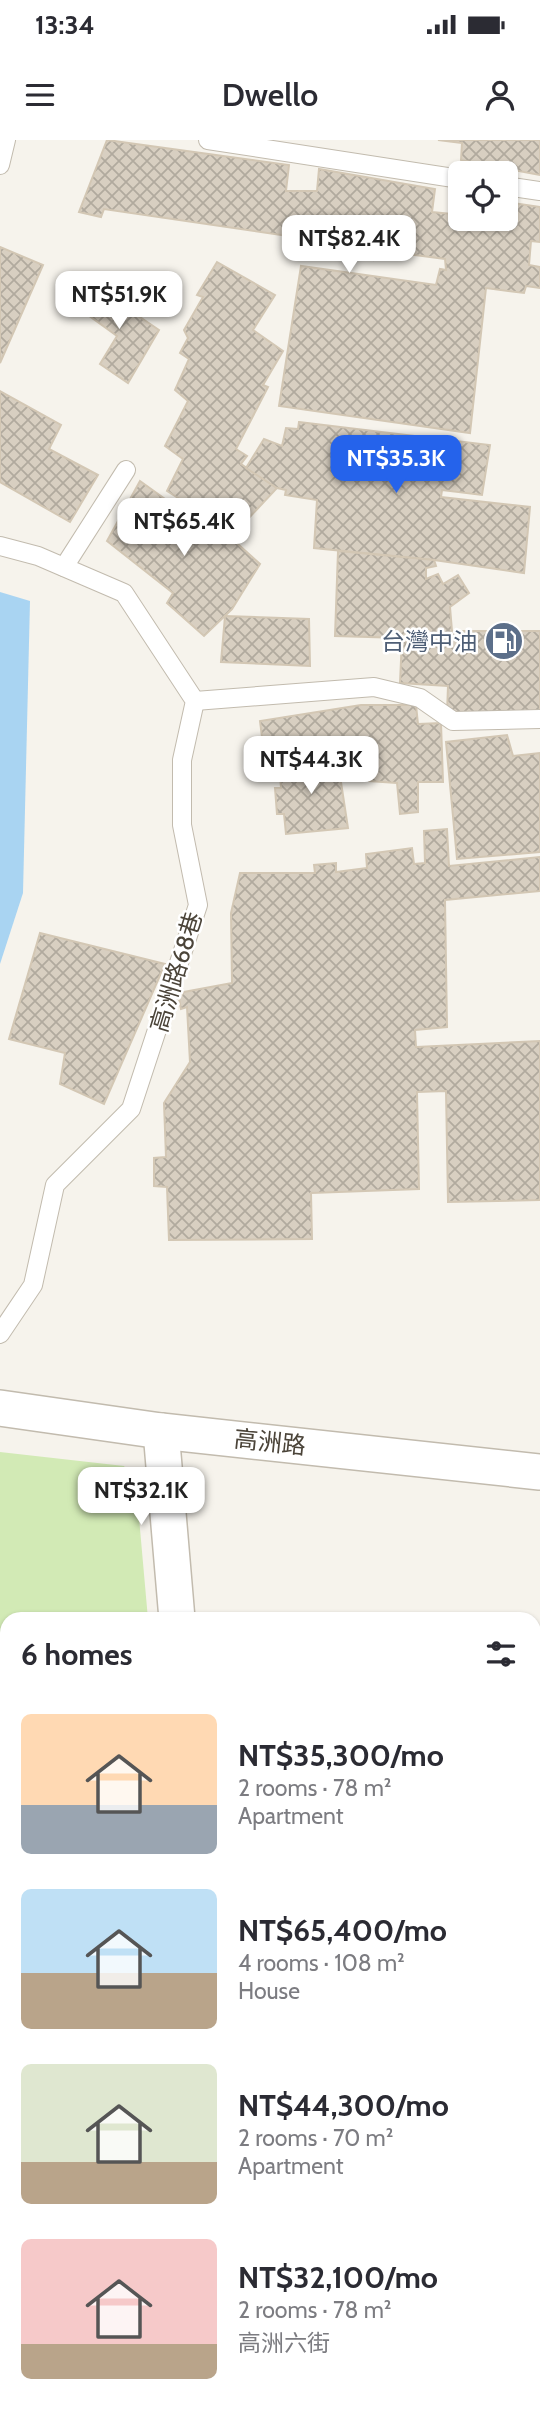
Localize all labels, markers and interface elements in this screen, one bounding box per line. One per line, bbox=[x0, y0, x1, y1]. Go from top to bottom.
text: 13:34 bbox=[35, 9, 95, 41]
text: Dwello bbox=[222, 75, 318, 114]
icon: menu bbox=[21, 76, 59, 114]
icon: person bbox=[481, 76, 519, 114]
map controls bbox=[448, 161, 518, 231]
button: locate bbox=[448, 161, 518, 231]
pin: NT$82.4K bbox=[277, 216, 421, 275]
text: NT$82.4K bbox=[298, 224, 400, 252]
pin: NT$51.9K bbox=[47, 272, 191, 331]
text: NT$51.9K bbox=[71, 280, 167, 308]
pin: NT$35.3K bbox=[324, 436, 468, 495]
text: NT$35.3K bbox=[346, 444, 446, 472]
pin: NT$65.4K bbox=[112, 498, 256, 558]
text: NT$65.4K bbox=[133, 507, 235, 535]
fuel station icon: 台灣中油 bbox=[483, 620, 525, 662]
place label: 台灣中油 bbox=[381, 627, 477, 656]
pin: NT$44.3K bbox=[239, 736, 383, 796]
text: NT$44.3K bbox=[260, 745, 362, 773]
street label: 高洲路68巷 bbox=[144, 908, 208, 1036]
street label: 高洲路 bbox=[233, 1424, 307, 1460]
pin: NT$32.1K bbox=[69, 1468, 213, 1527]
text: NT$32.1K bbox=[94, 1476, 188, 1504]
icon: filters bbox=[482, 1635, 520, 1673]
text: 6 homes bbox=[21, 1636, 132, 1673]
text: NT$35,300/mo bbox=[238, 1737, 444, 1774]
icon: home bbox=[77, 1742, 161, 1826]
text: 2 rooms · 78 m² bbox=[238, 1774, 392, 1802]
text: Apartment bbox=[238, 1802, 343, 1830]
text: NT$65,400/mo bbox=[238, 1912, 447, 1949]
icon: home bbox=[77, 1917, 161, 2001]
text: 4 rooms · 108 m² bbox=[238, 1949, 405, 1977]
text: House bbox=[238, 1977, 300, 2005]
text: NT$44,300/mo bbox=[238, 2087, 449, 2124]
icon: home bbox=[77, 2092, 161, 2176]
text: 2 rooms · 70 m² bbox=[238, 2124, 393, 2152]
text: Apartment bbox=[238, 2152, 343, 2180]
text: NT$32,100/mo bbox=[238, 2259, 438, 2296]
icon: home bbox=[77, 2267, 161, 2351]
text: 2 rooms · 78 m² bbox=[238, 2296, 392, 2324]
text: 高洲六街 bbox=[238, 2329, 330, 2357]

